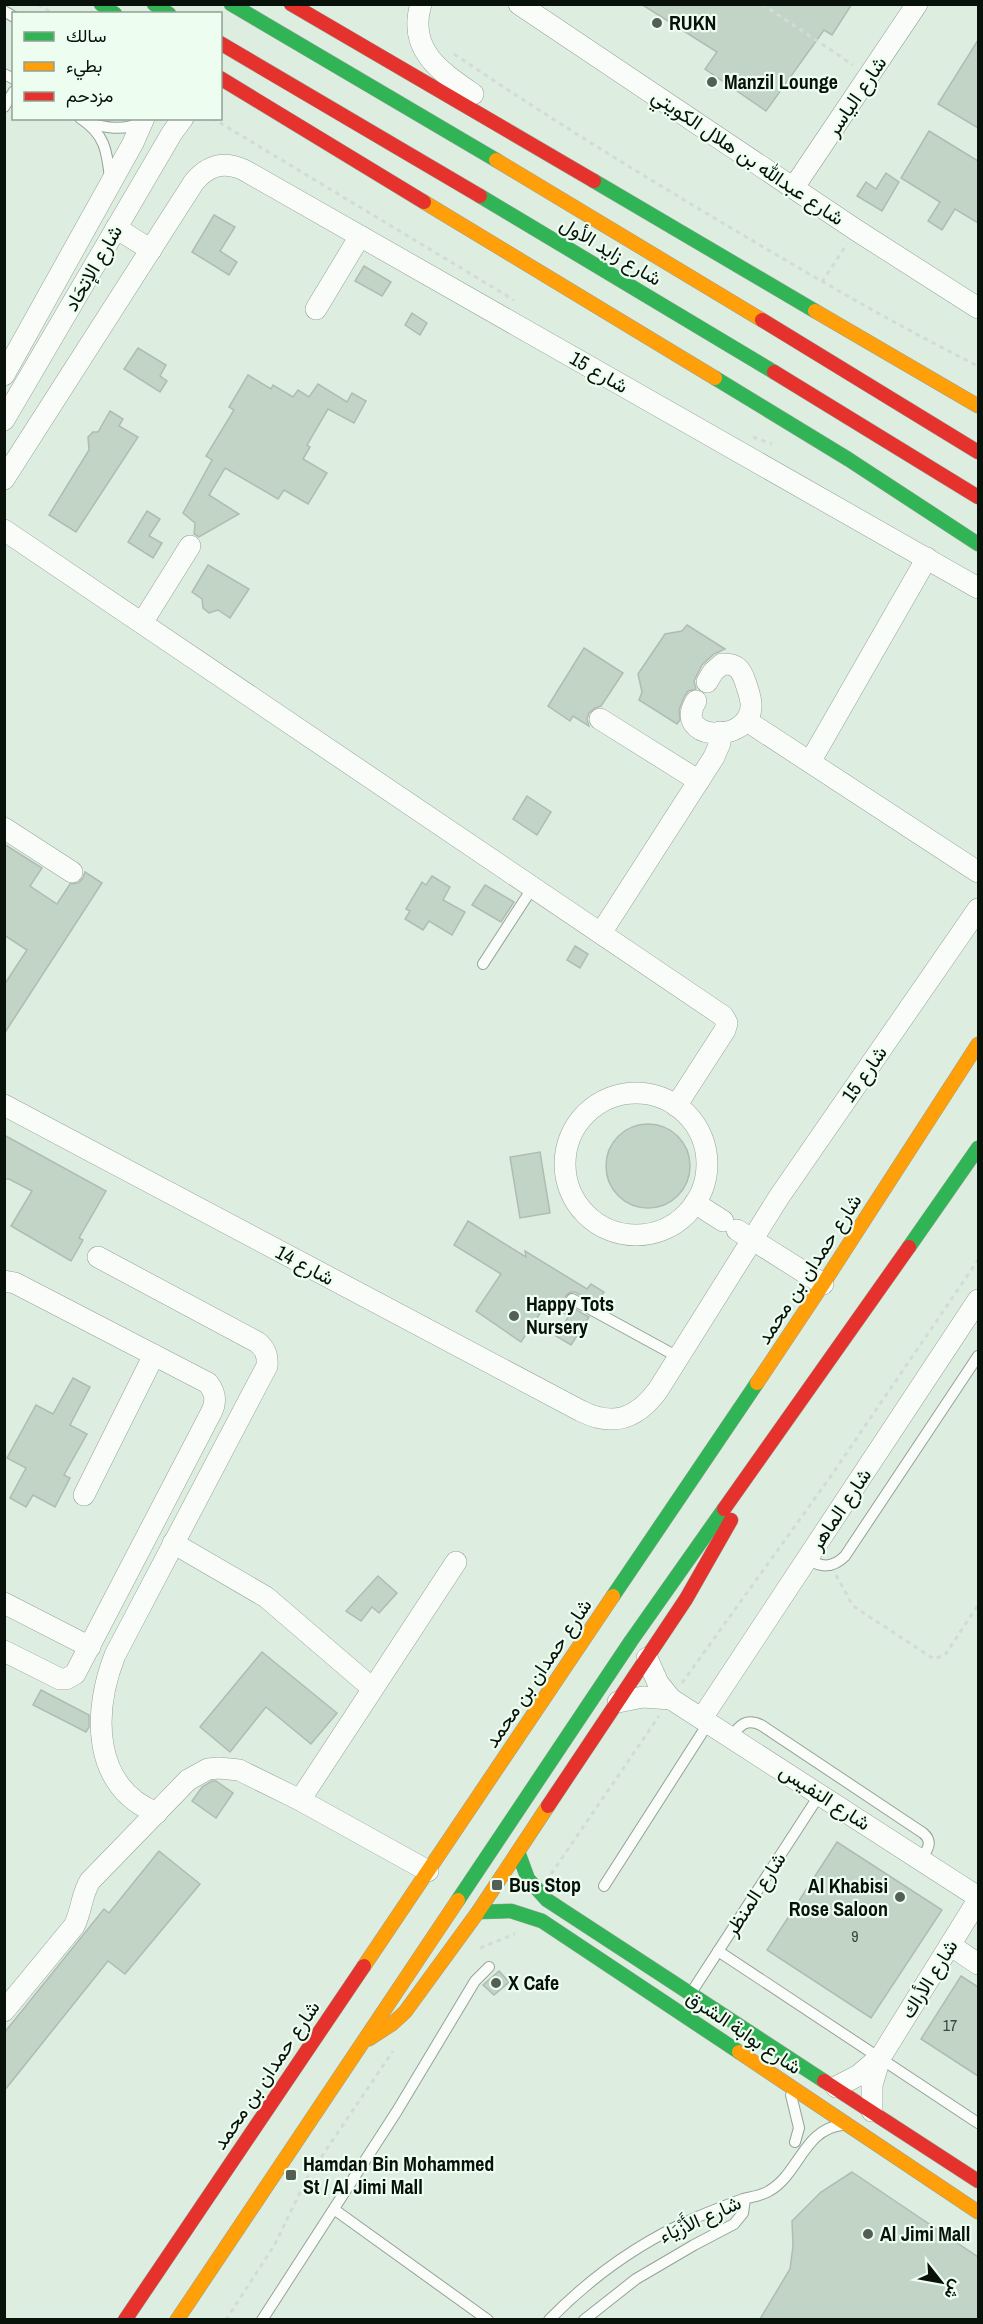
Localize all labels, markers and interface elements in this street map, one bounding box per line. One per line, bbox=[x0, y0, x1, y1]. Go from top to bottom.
place label: RUKN bbox=[669, 9, 716, 36]
legend bbox=[12, 12, 222, 120]
marker: RUKN bbox=[650, 16, 664, 30]
text: سالك bbox=[66, 23, 106, 48]
street label: شارع الياسر bbox=[818, 50, 893, 142]
text: بطيء bbox=[66, 53, 102, 81]
place label: Manzil Lounge bbox=[724, 68, 838, 95]
marker: Manzil Lounge bbox=[705, 75, 719, 89]
street label: شارع عبدالله بن هلال الكويتي bbox=[645, 82, 850, 234]
text: مزدحم bbox=[66, 83, 113, 108]
street label: شارع زايد الأول bbox=[555, 210, 667, 292]
street label: شارع الإتحَاد bbox=[57, 220, 129, 316]
street label: شارع 15 bbox=[565, 344, 633, 400]
street label: شارع 15 bbox=[834, 1040, 894, 1108]
street label: شارع حمدان بن محمد bbox=[750, 1188, 868, 1350]
street label: شارع 14 bbox=[271, 1238, 339, 1292]
place label: Happy Tots Nursery bbox=[526, 1290, 614, 1340]
marker: Happy Tots Nursery bbox=[507, 1309, 521, 1323]
street label: شارع الماهر bbox=[802, 1462, 878, 1556]
street label: شارع حمدان بن محمد bbox=[478, 1593, 598, 1753]
street label: شارع النفيس bbox=[774, 1757, 876, 1837]
street label: شارع المنظر bbox=[717, 1847, 793, 1942]
place label: Bus Stop bbox=[509, 1871, 581, 1898]
place label: Al Khabisi Rose Saloon bbox=[789, 1872, 888, 1922]
marker: Bus Stop bbox=[490, 1878, 504, 1892]
marker: Al Khabisi Rose Saloon bbox=[893, 1890, 907, 1904]
house number: 9 bbox=[851, 1925, 859, 1947]
street label: شارع الأراك bbox=[894, 1934, 964, 2024]
place label: X Cafe bbox=[508, 1969, 559, 1996]
marker: X Cafe bbox=[489, 1976, 503, 1990]
street label: شارع بوابة الشرق bbox=[681, 1983, 807, 2081]
street label: شارع حمدان بن محمد bbox=[206, 1995, 326, 2155]
house number: 17 bbox=[943, 2014, 957, 2036]
place label: Hamdan Bin Mohammed St / Al Jimi Mall bbox=[303, 2150, 494, 2200]
marker: Hamdan Bin Mohammed St / Al Jimi Mall bbox=[284, 2168, 298, 2182]
street label: شارع الأَزْيَاء bbox=[654, 2188, 746, 2250]
place label: Al Jimi Mall bbox=[880, 2220, 970, 2247]
marker: Al Jimi Mall bbox=[861, 2227, 875, 2241]
north arrow bbox=[911, 2252, 971, 2312]
text: ش bbox=[939, 2276, 968, 2304]

